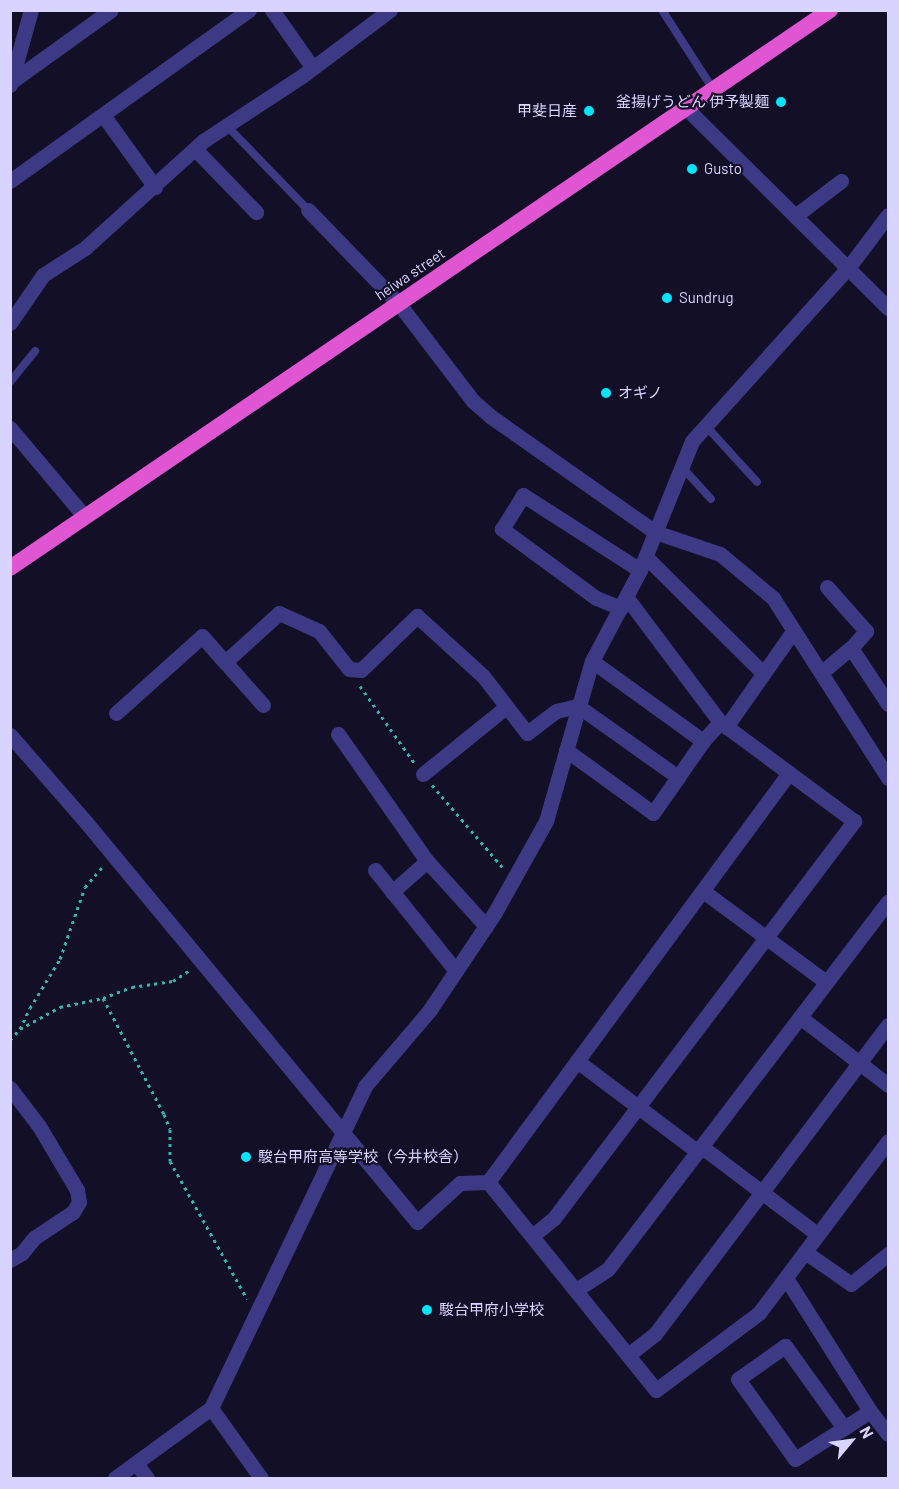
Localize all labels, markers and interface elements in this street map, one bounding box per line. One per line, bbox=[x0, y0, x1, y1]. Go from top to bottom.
place label: 釜揚げうどん 伊予製麺 bbox=[616, 93, 769, 111]
marker: 釜揚げうどん 伊予製麺 bbox=[774, 95, 788, 109]
place label: 甲斐日産 bbox=[517, 102, 577, 120]
marker: 甲斐日産 bbox=[582, 104, 596, 118]
place label: Gusto bbox=[704, 160, 742, 178]
marker: Gusto bbox=[685, 162, 699, 176]
street label: heiwa street bbox=[372, 244, 448, 304]
place label: Sundrug bbox=[679, 289, 733, 307]
marker: Sundrug bbox=[660, 291, 674, 305]
place label: オギノ bbox=[618, 384, 663, 402]
marker: オギノ bbox=[599, 386, 613, 400]
place label: 駿台甲府高等学校（今井校舎） bbox=[258, 1148, 468, 1166]
marker: 駿台甲府高等学校（今井校舎） bbox=[239, 1150, 253, 1164]
place label: 駿台甲府小学校 bbox=[439, 1301, 544, 1319]
marker: 駿台甲府小学校 bbox=[420, 1303, 434, 1317]
north arrow bbox=[821, 1411, 881, 1471]
text: N bbox=[856, 1423, 878, 1441]

